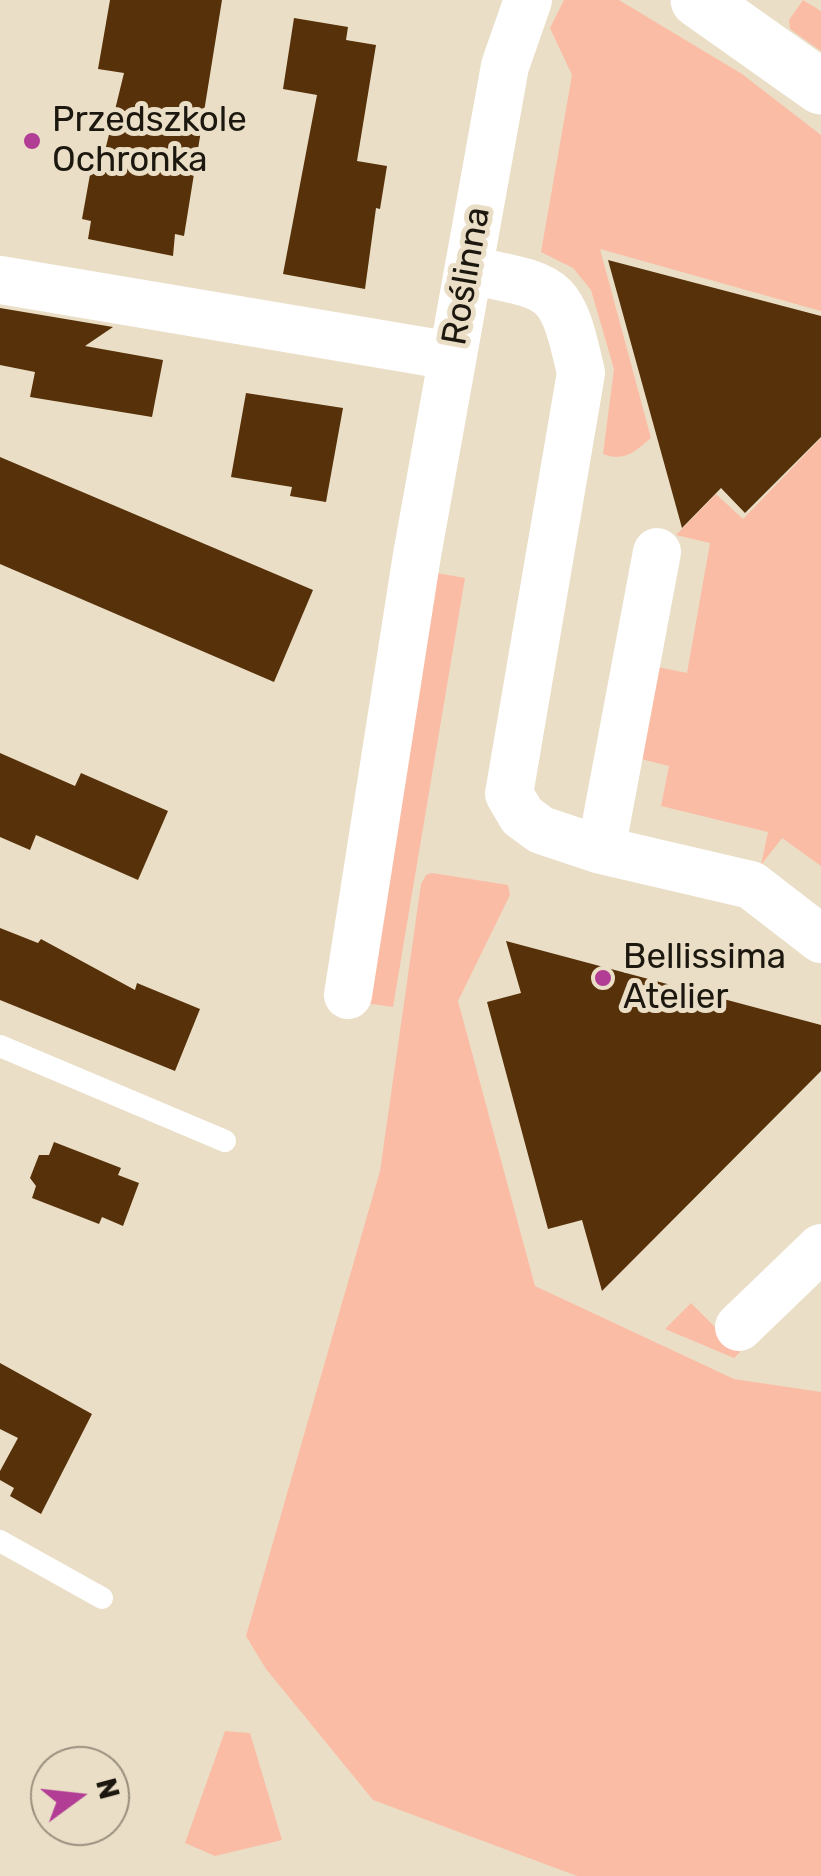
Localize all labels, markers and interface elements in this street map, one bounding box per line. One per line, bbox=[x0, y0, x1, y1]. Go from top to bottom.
place label: Przedszkole Ochronka bbox=[52, 100, 247, 182]
marker: Przedszkole Ochronka bbox=[21, 130, 43, 152]
street label: Roślinna bbox=[434, 204, 500, 348]
place label: Bellissima Atelier bbox=[623, 937, 786, 1019]
marker: Bellissima Atelier bbox=[592, 967, 614, 989]
north arrow bbox=[30, 1746, 130, 1846]
text: N bbox=[89, 1775, 126, 1803]

